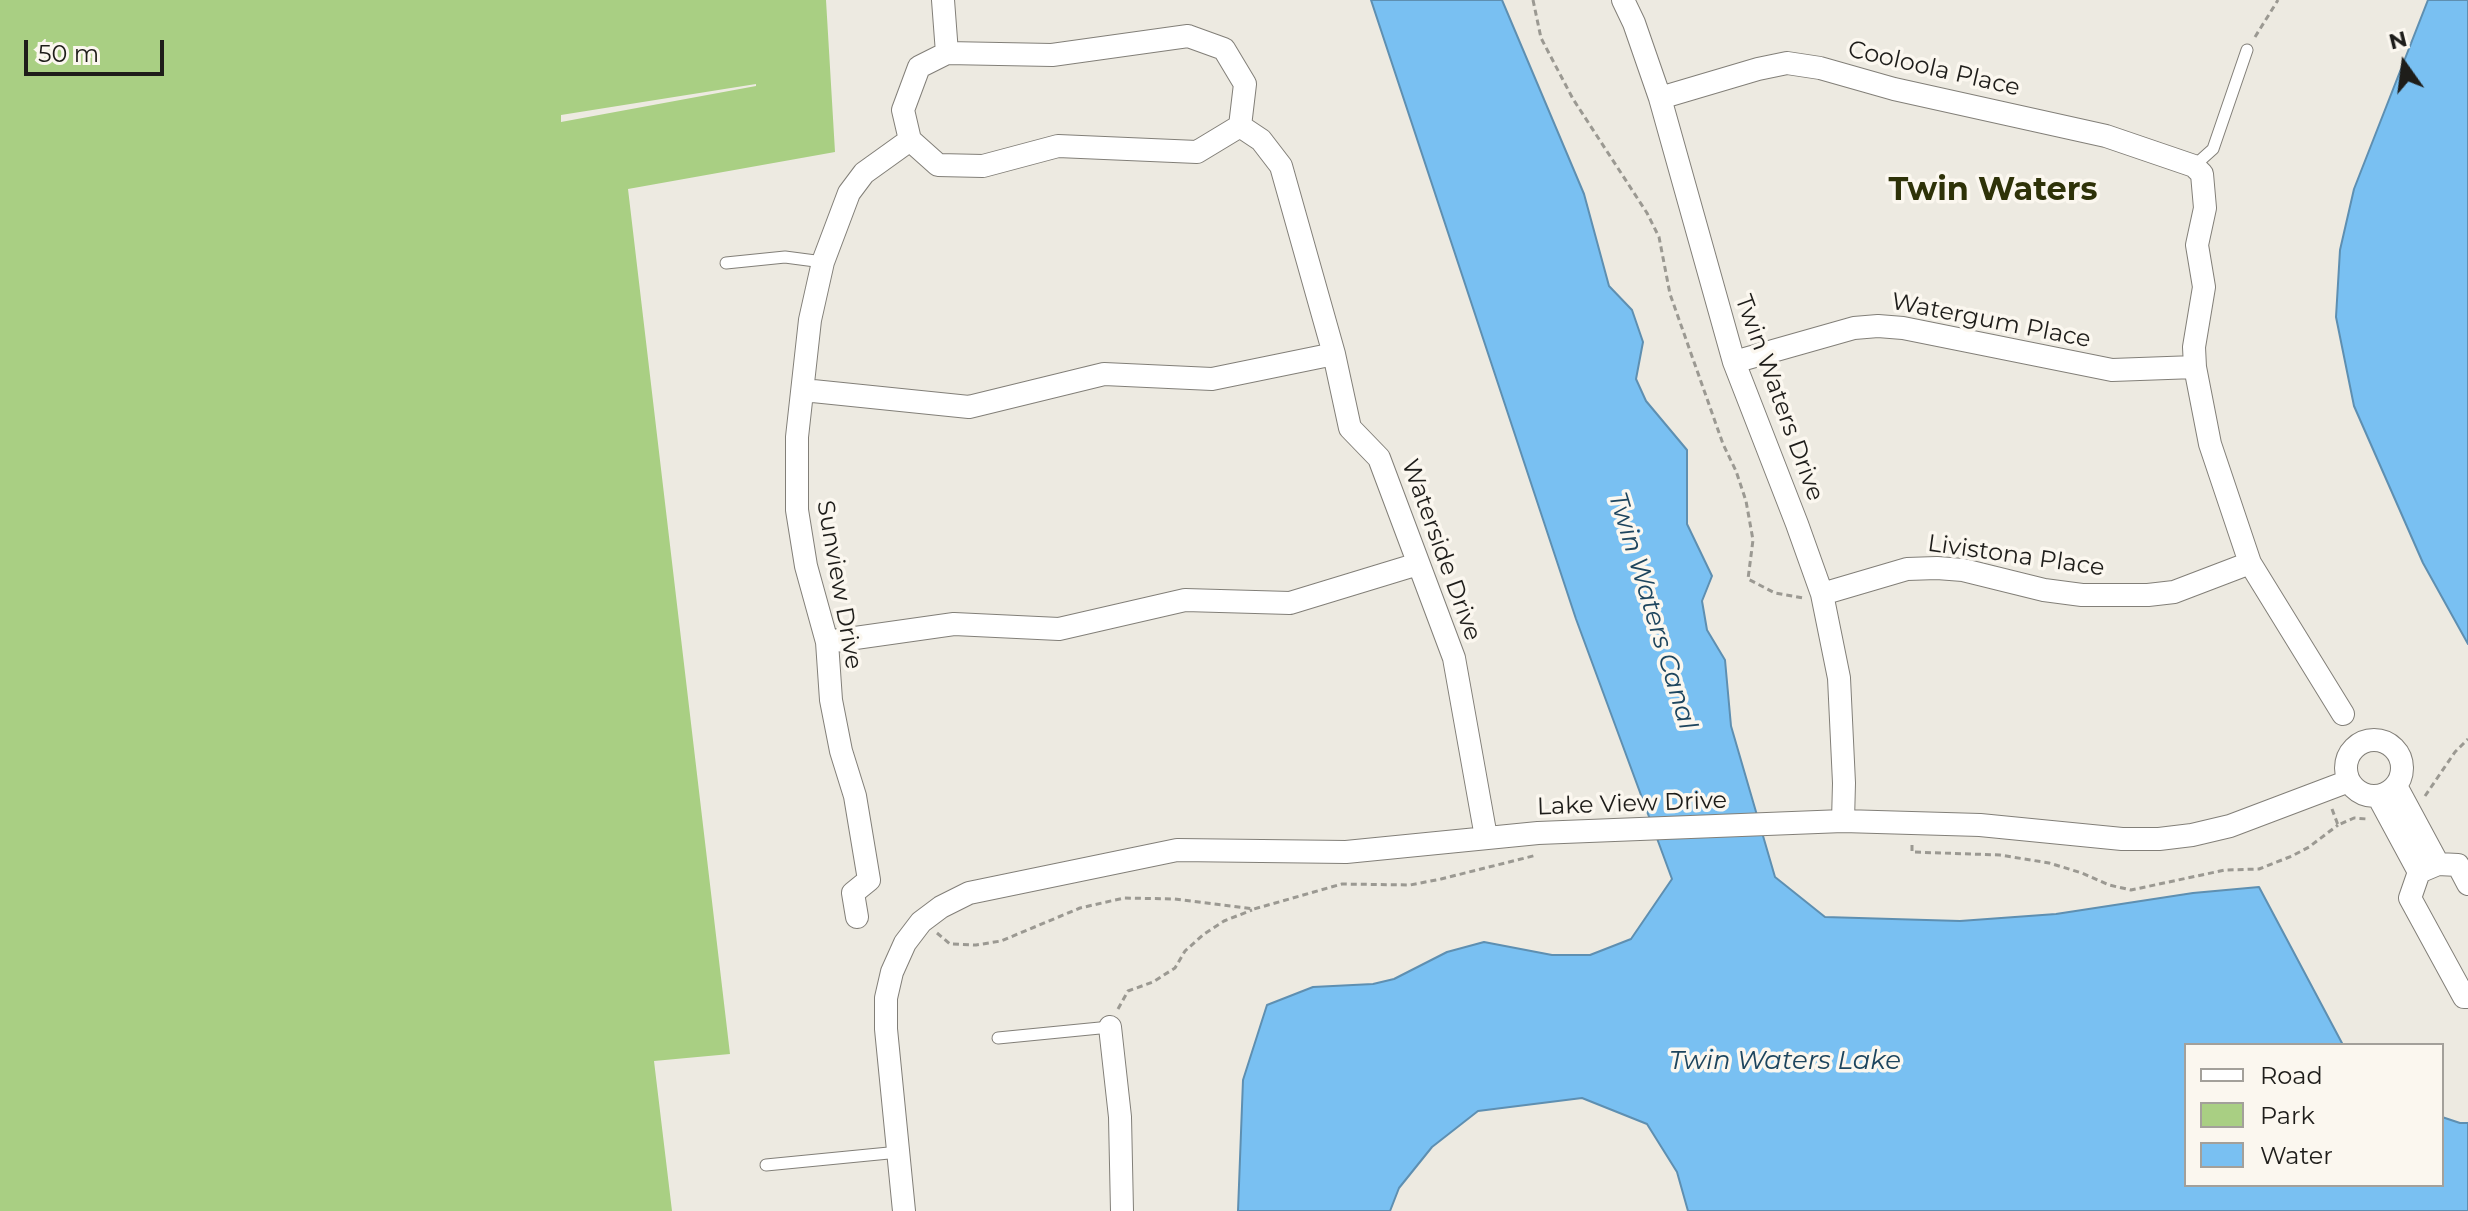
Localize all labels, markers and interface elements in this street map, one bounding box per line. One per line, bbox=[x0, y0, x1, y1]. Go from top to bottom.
scale bar bbox=[28, 24, 168, 74]
north arrow bbox=[2364, 24, 2444, 104]
text: N bbox=[2386, 25, 2410, 55]
street label: Cooloola Place bbox=[1845, 35, 2023, 103]
text: 50 m bbox=[38, 39, 99, 68]
district label: Twin Waters bbox=[1888, 172, 2098, 210]
street label: Watergum Place bbox=[1889, 288, 2093, 354]
street label: Twin Waters Drive bbox=[1728, 291, 1830, 505]
street label: Waterside Drive bbox=[1395, 455, 1487, 645]
water label: Twin Waters Canal bbox=[1601, 489, 1703, 733]
street label: Sunview Drive bbox=[810, 498, 868, 672]
street label: Livistona Place bbox=[1926, 529, 2106, 583]
street label: Lake View Drive bbox=[1536, 786, 1728, 822]
legend bbox=[2184, 1043, 2444, 1187]
water label: Twin Waters Lake bbox=[1669, 1045, 1901, 1077]
text: Road bbox=[2260, 1061, 2323, 1090]
text: Park bbox=[2260, 1101, 2315, 1130]
text: Water bbox=[2260, 1141, 2333, 1170]

